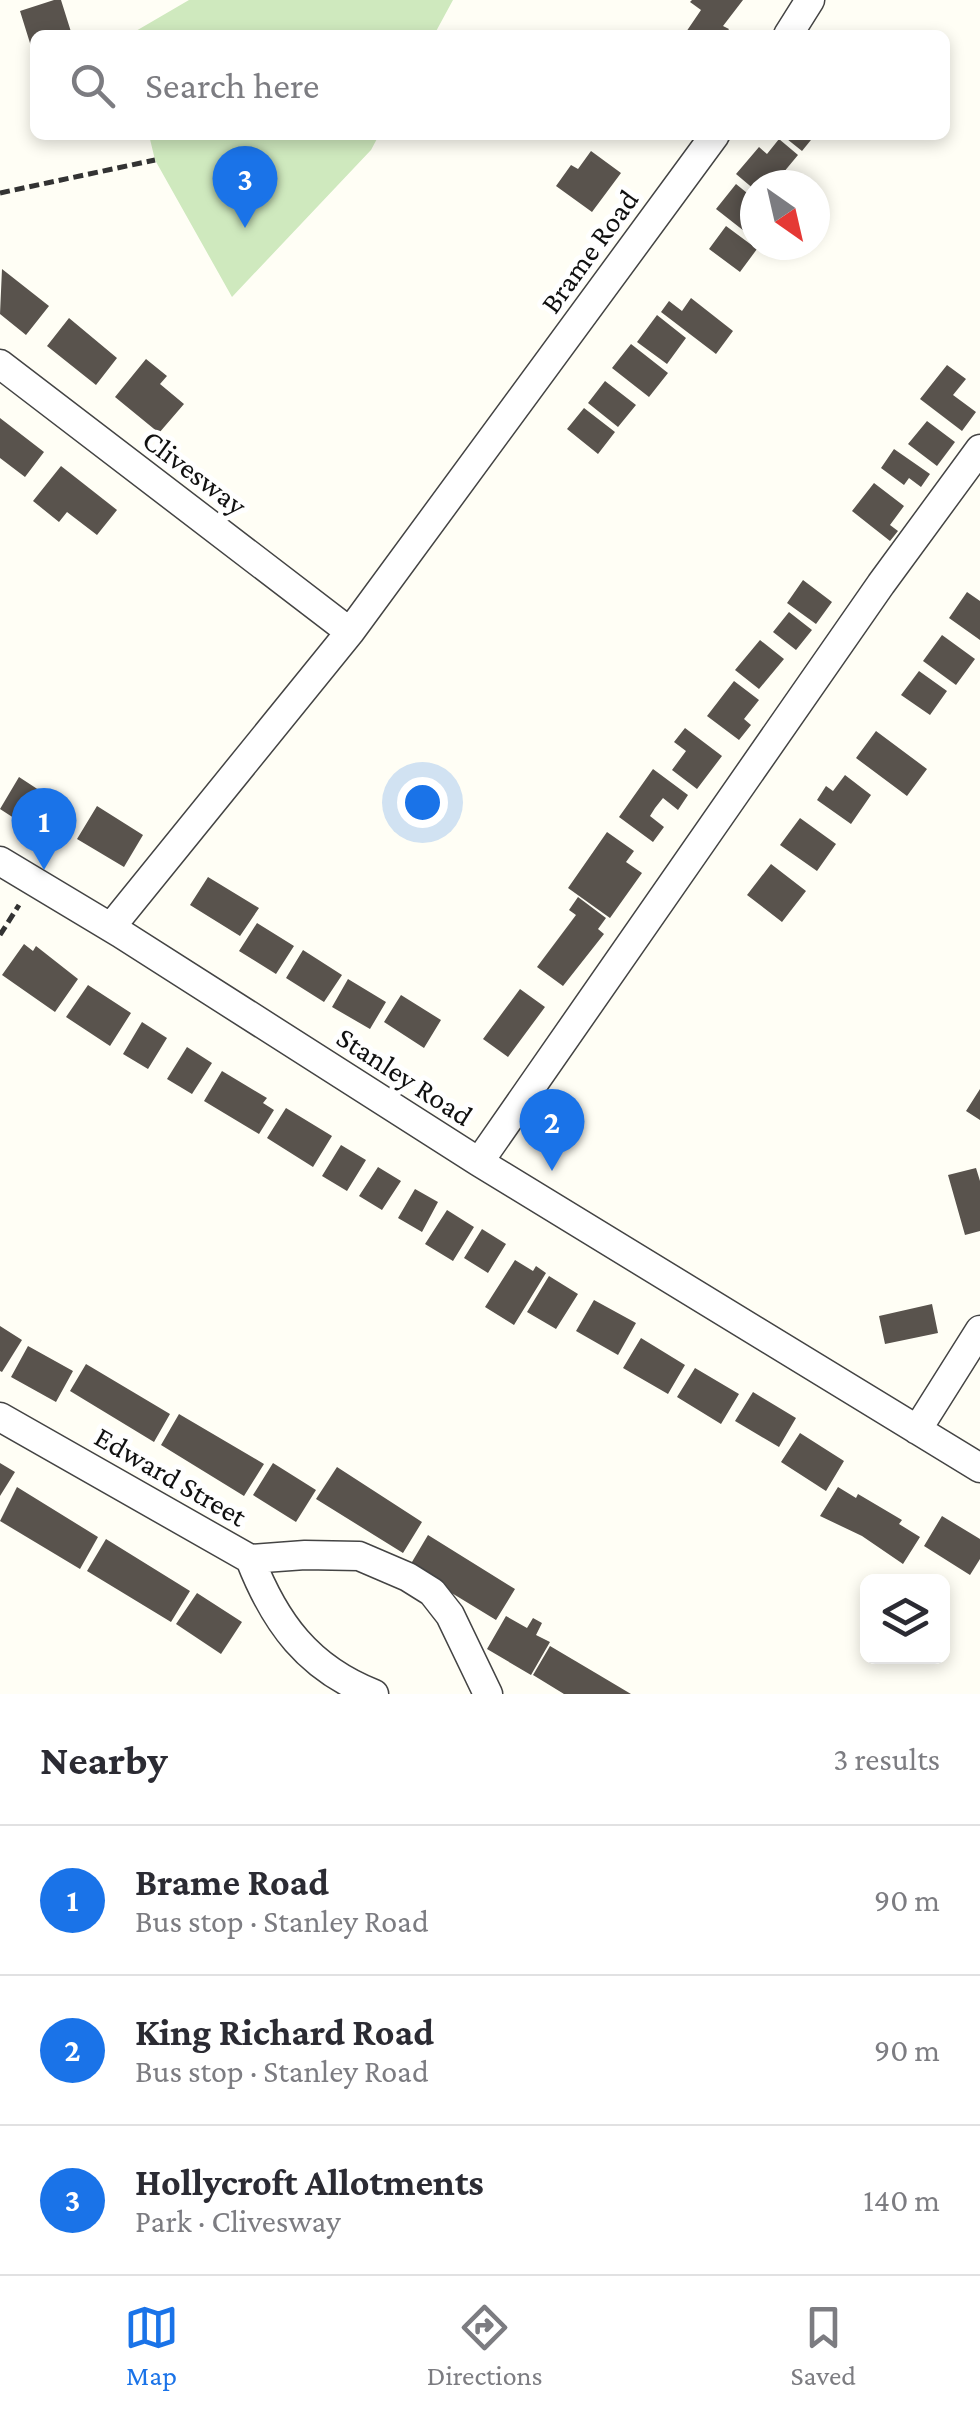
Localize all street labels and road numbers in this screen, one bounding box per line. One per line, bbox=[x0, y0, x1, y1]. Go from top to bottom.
street label: Brame Road bbox=[533, 183, 645, 319]
street label: Clivesway bbox=[136, 422, 253, 523]
street label: Stanley Road bbox=[330, 1020, 479, 1133]
street label: Edward Street bbox=[89, 1419, 254, 1533]

